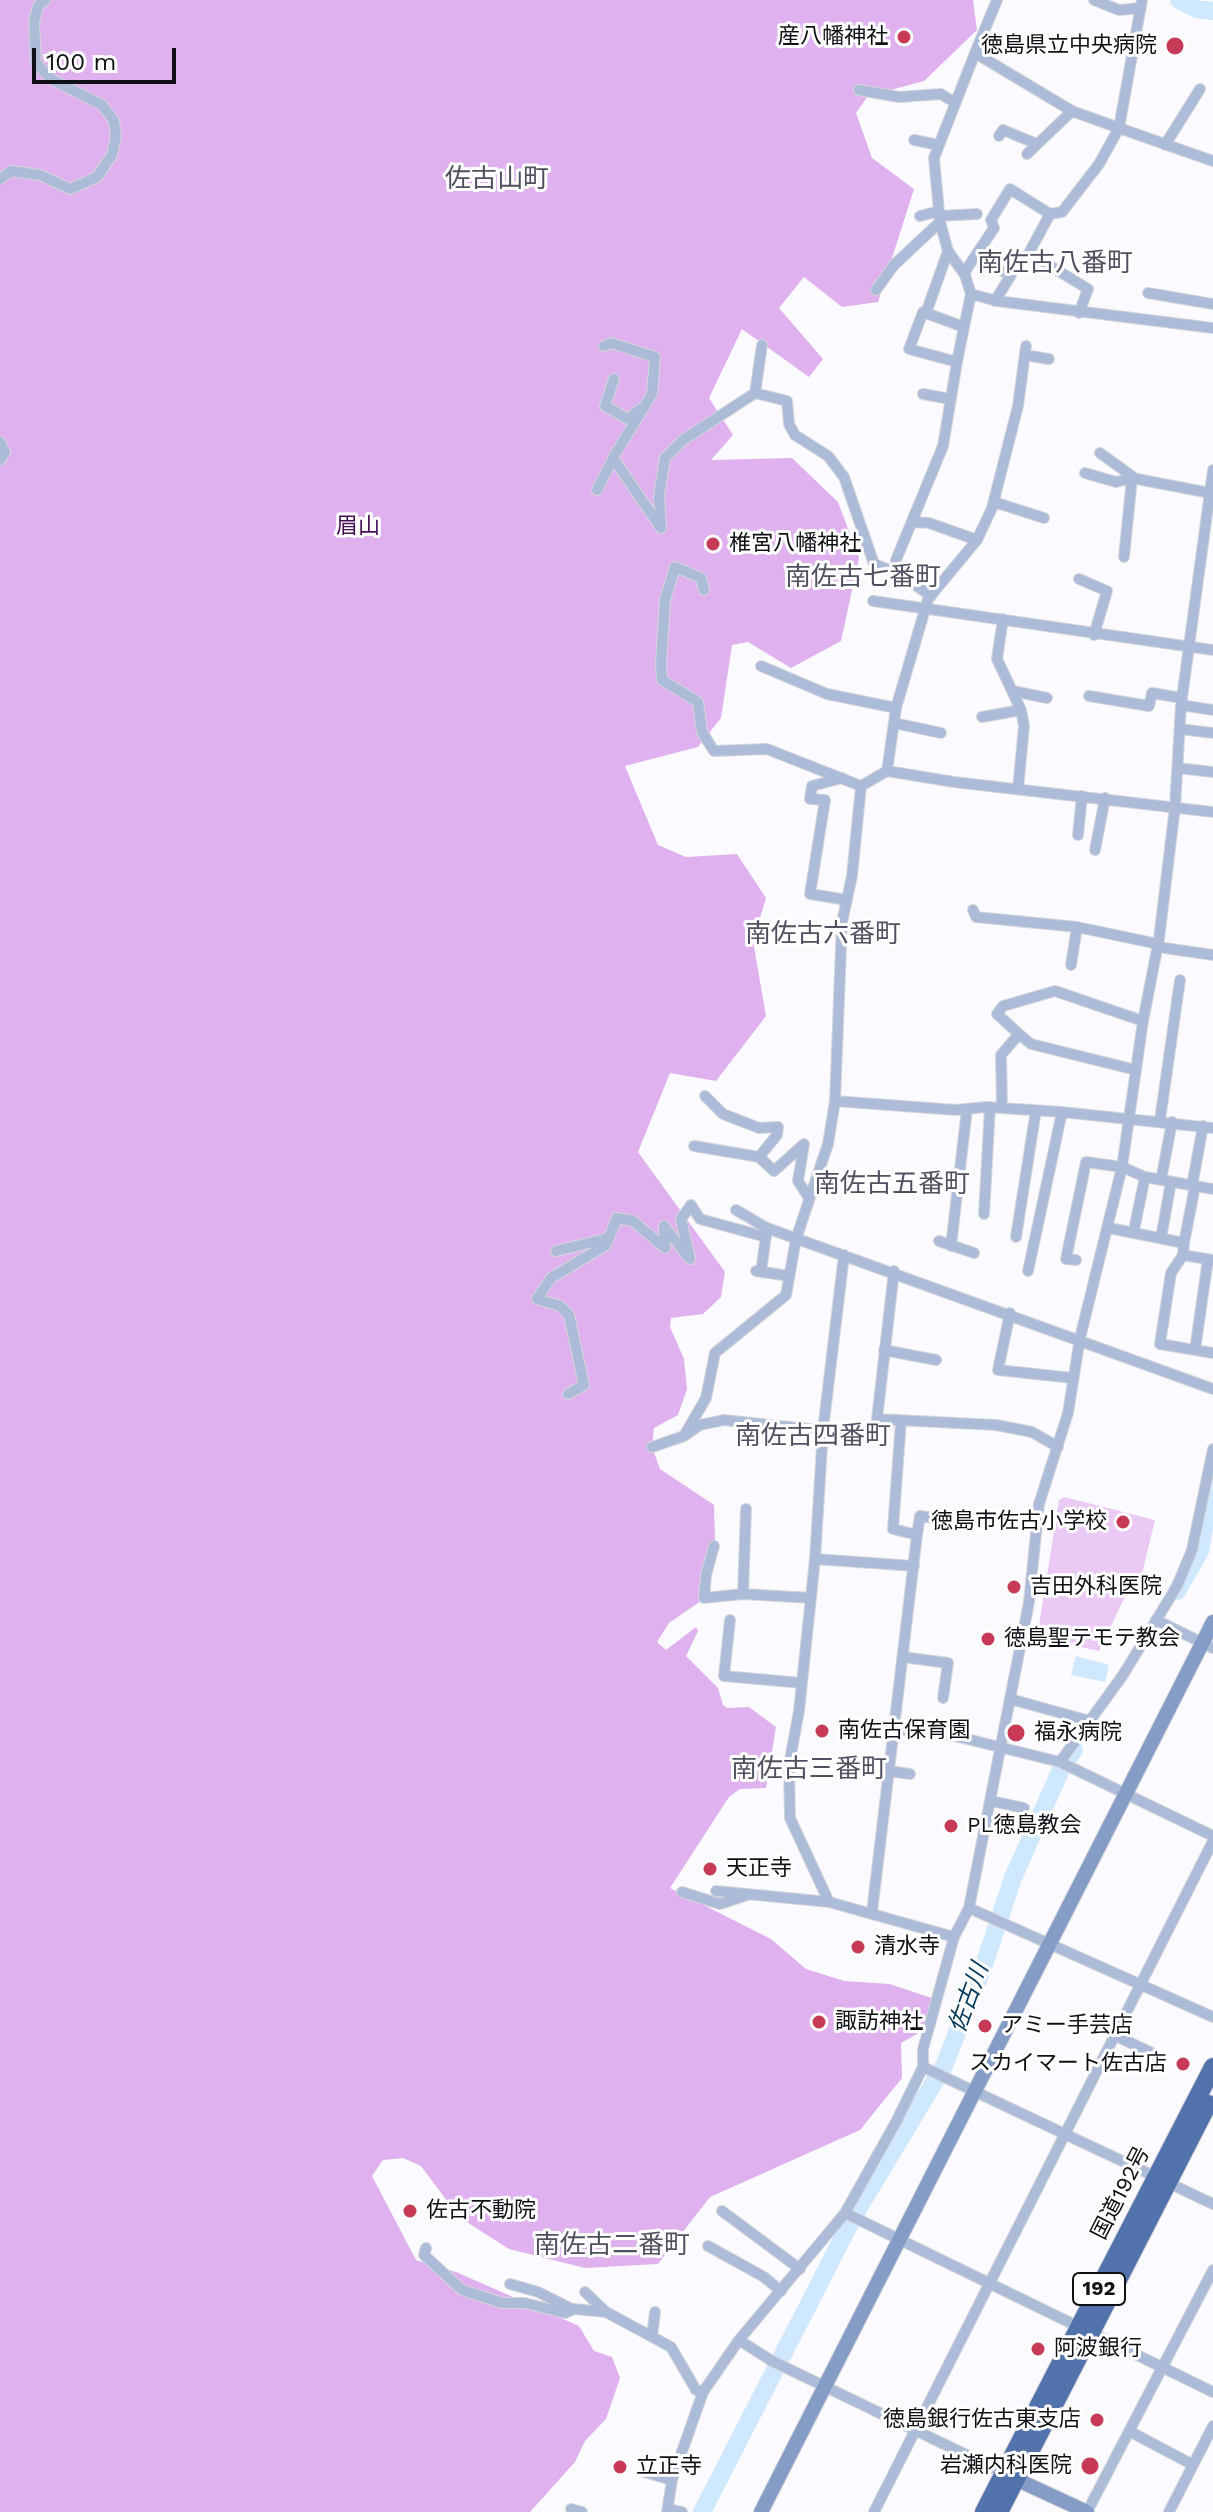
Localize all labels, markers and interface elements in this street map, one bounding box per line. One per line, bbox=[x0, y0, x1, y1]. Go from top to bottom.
place label: 産八幡神社 bbox=[778, 24, 888, 50]
marker: 産八幡神社 bbox=[895, 28, 913, 46]
scale bar bbox=[36, 32, 180, 82]
place label: 徳島県立中央病院 bbox=[981, 33, 1157, 59]
marker: 徳島県立中央病院 bbox=[1164, 35, 1186, 57]
text: 100 m bbox=[46, 48, 116, 76]
district label: 佐古山町 bbox=[445, 163, 549, 195]
district label: 南佐古八番町 bbox=[977, 247, 1133, 279]
park label: 眉山 bbox=[336, 514, 380, 540]
place label: 椎宮八幡神社 bbox=[729, 531, 861, 557]
marker: 椎宮八幡神社 bbox=[704, 535, 722, 553]
district label: 南佐古七番町 bbox=[785, 561, 941, 593]
district label: 南佐古六番町 bbox=[745, 918, 901, 950]
district label: 南佐古五番町 bbox=[814, 1168, 970, 1200]
district label: 南佐古四番町 bbox=[735, 1420, 891, 1452]
place label: 徳島市佐古小学校 bbox=[931, 1509, 1107, 1535]
marker: 徳島市佐古小学校 bbox=[1114, 1513, 1132, 1531]
place label: 吉田外科医院 bbox=[1030, 1574, 1162, 1600]
marker: 吉田外科医院 bbox=[1005, 1578, 1023, 1596]
place label: 徳島聖テモテ教会 bbox=[1004, 1626, 1180, 1652]
marker: 徳島聖テモテ教会 bbox=[979, 1630, 997, 1648]
place label: 南佐古保育園 bbox=[838, 1718, 970, 1744]
place label: 福永病院 bbox=[1034, 1720, 1122, 1746]
marker: 南佐古保育園 bbox=[813, 1722, 831, 1740]
marker: 福永病院 bbox=[1005, 1722, 1027, 1744]
district label: 南佐古三番町 bbox=[731, 1753, 887, 1785]
place label: PL徳島教会 bbox=[967, 1813, 1082, 1839]
marker: PL徳島教会 bbox=[942, 1817, 960, 1835]
place label: 天正寺 bbox=[726, 1856, 792, 1882]
marker: 天正寺 bbox=[701, 1860, 719, 1878]
place label: 清水寺 bbox=[874, 1934, 940, 1960]
marker: 清水寺 bbox=[849, 1938, 867, 1956]
water label: 佐古川 bbox=[943, 1959, 995, 2037]
place label: 諏訪神社 bbox=[835, 2009, 923, 2035]
marker: 諏訪神社 bbox=[810, 2013, 828, 2031]
place label: アミー手芸店 bbox=[1001, 2013, 1133, 2039]
marker: アミー手芸店 bbox=[976, 2017, 994, 2035]
place label: スカイマート佐古店 bbox=[969, 2051, 1167, 2077]
marker: スカイマート佐古店 bbox=[1174, 2055, 1192, 2073]
street label: 国道192号 bbox=[1086, 2142, 1156, 2244]
place label: 佐古不動院 bbox=[426, 2198, 536, 2224]
marker: 佐古不動院 bbox=[401, 2202, 419, 2220]
district label: 南佐古二番町 bbox=[534, 2229, 690, 2261]
road number: 192 bbox=[1073, 2273, 1125, 2305]
place label: 阿波銀行 bbox=[1054, 2336, 1142, 2362]
marker: 阿波銀行 bbox=[1029, 2340, 1047, 2358]
place label: 徳島銀行佐古東支店 bbox=[883, 2407, 1081, 2433]
marker: 徳島銀行佐古東支店 bbox=[1088, 2411, 1106, 2429]
place label: 岩瀬内科医院 bbox=[940, 2453, 1072, 2479]
place label: 立正寺 bbox=[636, 2454, 702, 2480]
marker: 岩瀬内科医院 bbox=[1079, 2455, 1101, 2477]
marker: 立正寺 bbox=[611, 2458, 629, 2476]

